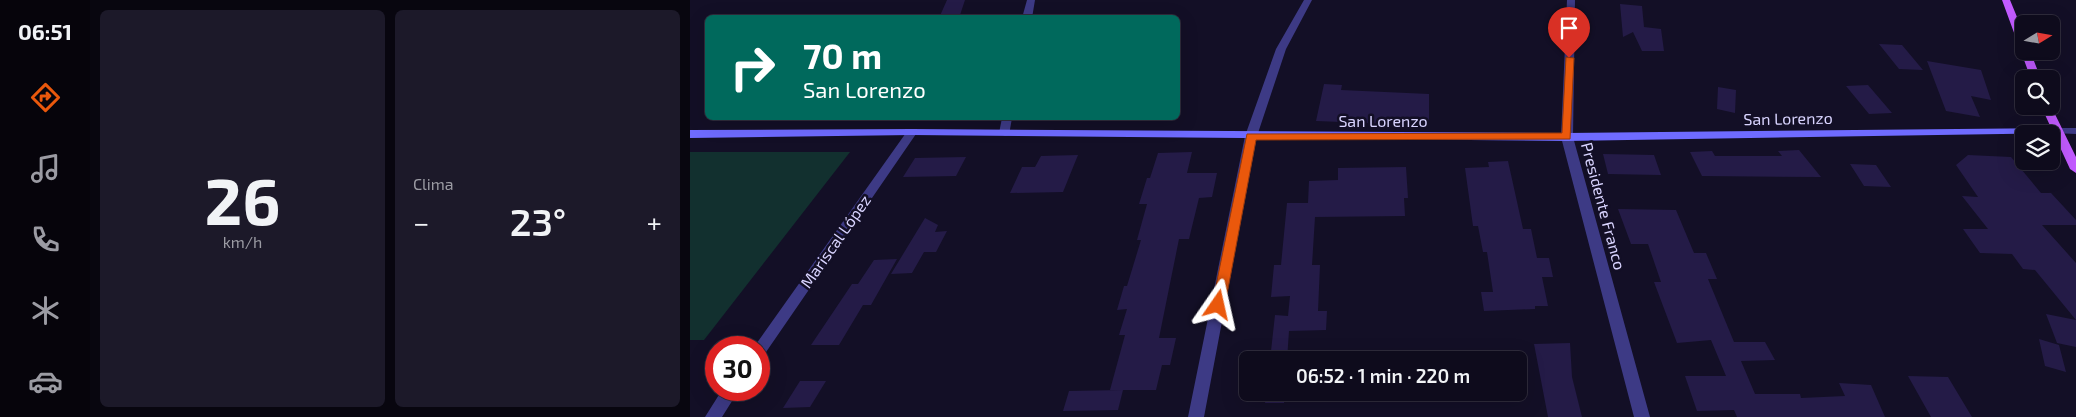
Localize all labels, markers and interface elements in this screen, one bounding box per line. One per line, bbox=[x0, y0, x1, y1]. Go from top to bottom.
pin bbox=[1548, 7, 1590, 58]
icon: arrive bbox=[1555, 14, 1583, 42]
north arrow bbox=[2015, 15, 2060, 60]
map controls bbox=[2015, 15, 2060, 170]
text: 06:51 bbox=[18, 18, 72, 44]
text: 70 m bbox=[803, 34, 882, 76]
icon: right bbox=[720, 35, 785, 100]
button: search bbox=[2015, 70, 2060, 115]
text: San Lorenzo bbox=[803, 76, 926, 102]
icon: directions bbox=[28, 80, 63, 115]
street label: San Lorenzo bbox=[1743, 108, 1833, 128]
street label: San Lorenzo bbox=[1338, 111, 1428, 130]
button: layers bbox=[2015, 125, 2060, 170]
street label: Presidente Franco bbox=[1578, 140, 1630, 272]
icon: music bbox=[28, 151, 63, 186]
text: 26 bbox=[204, 160, 281, 238]
text: Clima bbox=[413, 174, 454, 193]
street label: Mariscal López bbox=[796, 191, 874, 291]
text: 23° bbox=[510, 198, 566, 244]
text: − bbox=[413, 205, 429, 239]
text: + bbox=[647, 205, 662, 239]
icon: phone bbox=[28, 222, 63, 257]
text: km/h bbox=[223, 232, 262, 251]
position arrow bbox=[1191, 278, 1243, 330]
icon: climate bbox=[28, 293, 63, 328]
speed limit sign: 30 bbox=[705, 336, 770, 401]
icon: car bbox=[28, 364, 63, 399]
text: 06:52 · 1 min · 220 m bbox=[1296, 364, 1470, 387]

